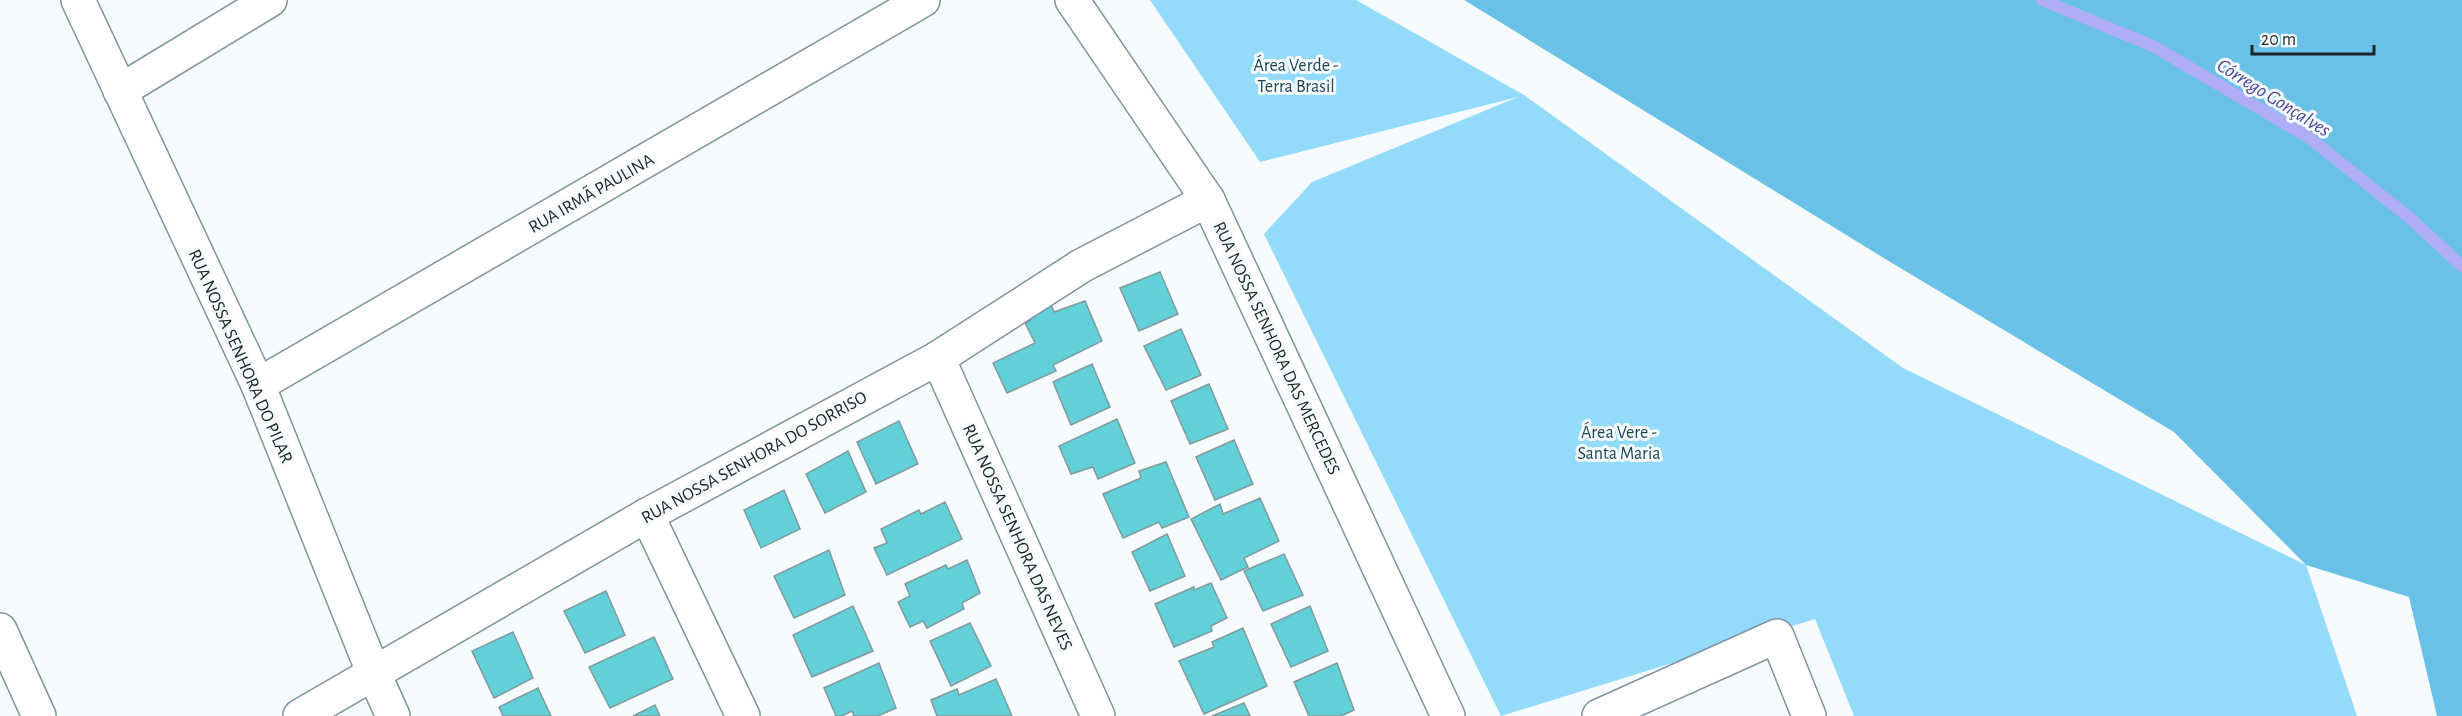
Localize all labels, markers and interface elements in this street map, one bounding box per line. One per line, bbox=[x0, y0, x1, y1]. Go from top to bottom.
scale bar bbox=[2252, 18, 2374, 56]
text: 20 m bbox=[2261, 31, 2296, 49]
park label: Área Verde - Terra Brasil bbox=[1253, 54, 1339, 96]
water label: Córrego Gonçalves bbox=[2213, 55, 2334, 141]
street label: RUA IRMÃ PAULINA bbox=[524, 148, 658, 237]
street label: RUA NOSSA SENHORA DAS MERCEDES bbox=[1209, 219, 1343, 478]
street label: RUA NOSSA SENHORA DO PILAR bbox=[185, 247, 296, 466]
street label: RUA NOSSA SENHORA DO SORRISO bbox=[639, 388, 870, 527]
park label: Área Vere - Santa Maria bbox=[1577, 421, 1661, 463]
street label: RUA NOSSA SENHORA DAS NEVES bbox=[959, 422, 1075, 653]

